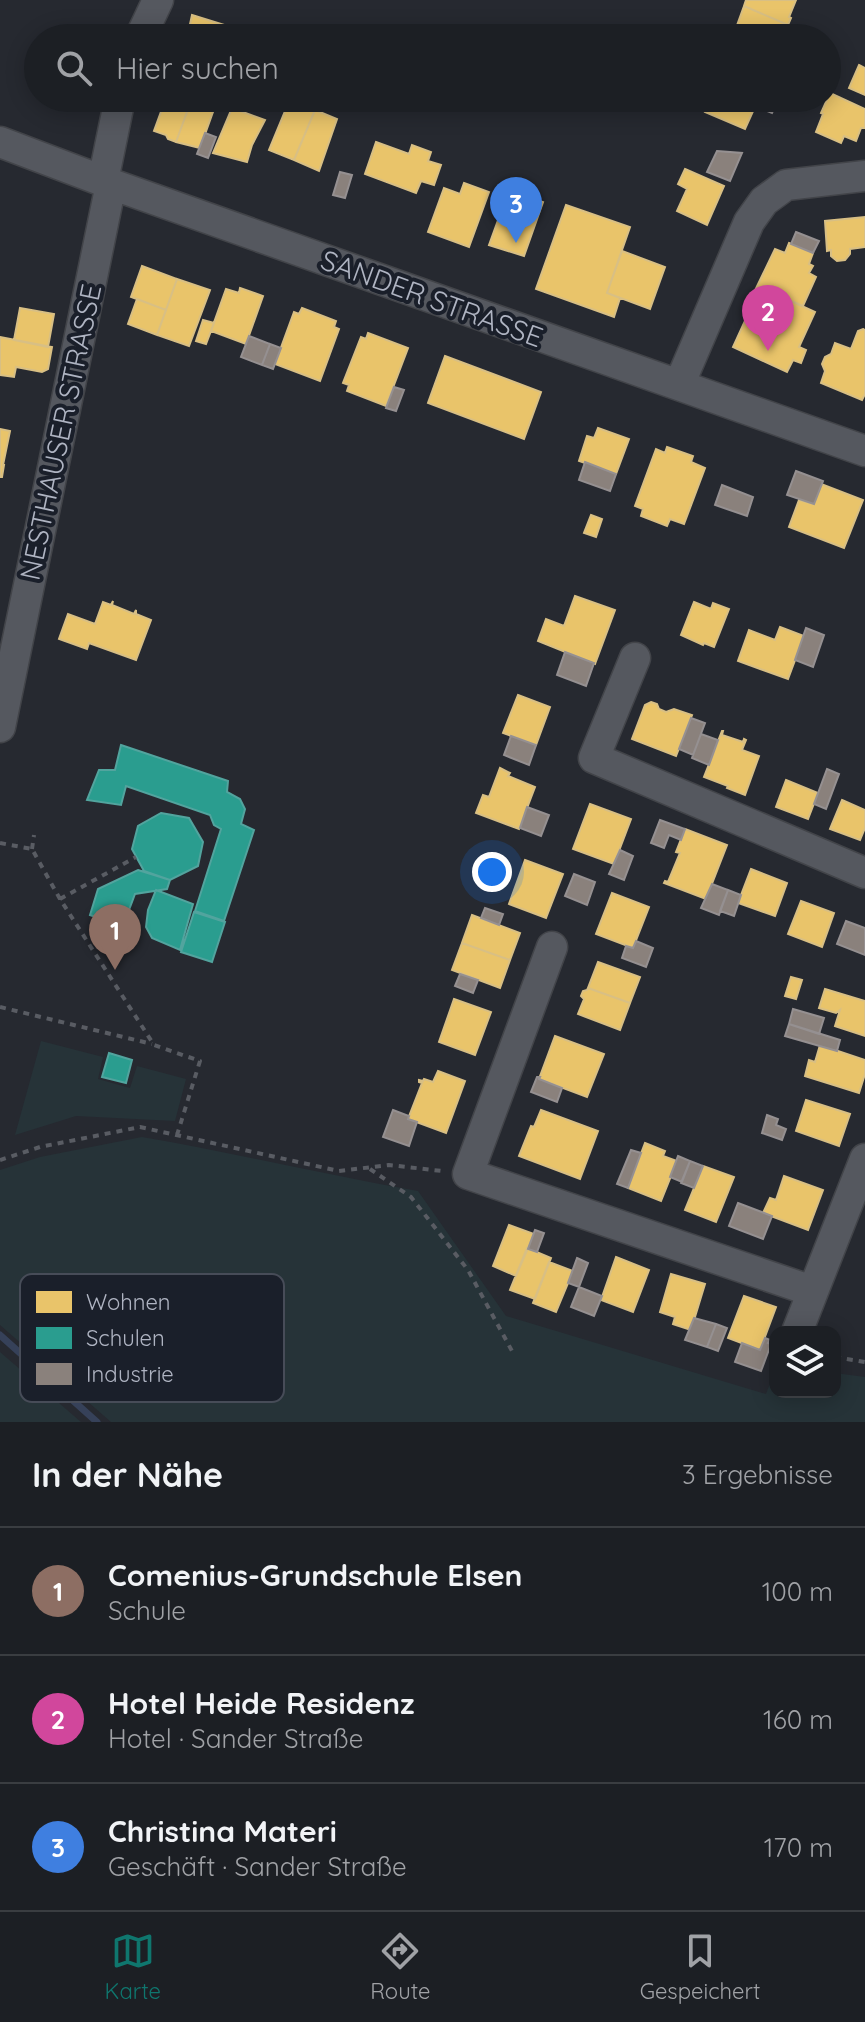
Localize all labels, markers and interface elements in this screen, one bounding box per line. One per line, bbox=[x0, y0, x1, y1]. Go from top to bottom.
search box bbox=[24, 24, 841, 112]
icon: search bbox=[52, 46, 96, 90]
text: Hier suchen bbox=[116, 49, 279, 87]
pin: 3 bbox=[490, 177, 542, 243]
street label: SANDER STRASSE bbox=[316, 242, 548, 354]
street label: NESTHAUSER STRASSE bbox=[12, 281, 108, 583]
pin: 2 bbox=[742, 285, 794, 351]
your location bbox=[472, 852, 512, 892]
pin: 1 bbox=[89, 904, 141, 970]
legend bbox=[20, 1274, 284, 1402]
text: Wohnen bbox=[86, 1288, 171, 1316]
text: Schulen bbox=[86, 1324, 165, 1352]
map controls bbox=[769, 1326, 841, 1398]
button: layers bbox=[769, 1326, 841, 1398]
text: Industrie bbox=[86, 1360, 174, 1388]
text: In der Nähe bbox=[32, 1453, 223, 1496]
text: 3 Ergebnisse bbox=[682, 1458, 833, 1491]
text: Comenius-Grundschule Elsen bbox=[108, 1556, 522, 1594]
text: 1 bbox=[53, 1575, 63, 1608]
text: 100 m bbox=[762, 1575, 833, 1608]
text: Schule bbox=[108, 1594, 186, 1627]
text: Hotel Heide Residenz bbox=[108, 1684, 415, 1722]
text: 2 bbox=[51, 1703, 65, 1736]
text: 160 m bbox=[763, 1703, 833, 1736]
text: Hotel · Sander Straße bbox=[108, 1722, 363, 1755]
text: Christina Materi bbox=[108, 1812, 337, 1850]
text: 3 bbox=[51, 1831, 65, 1864]
text: 170 m bbox=[764, 1831, 833, 1864]
text: Geschäft · Sander Straße bbox=[108, 1850, 407, 1883]
tab: Karte bbox=[105, 1929, 161, 2005]
tab: Route bbox=[370, 1929, 430, 2005]
tab: Gespeichert bbox=[640, 1929, 760, 2005]

